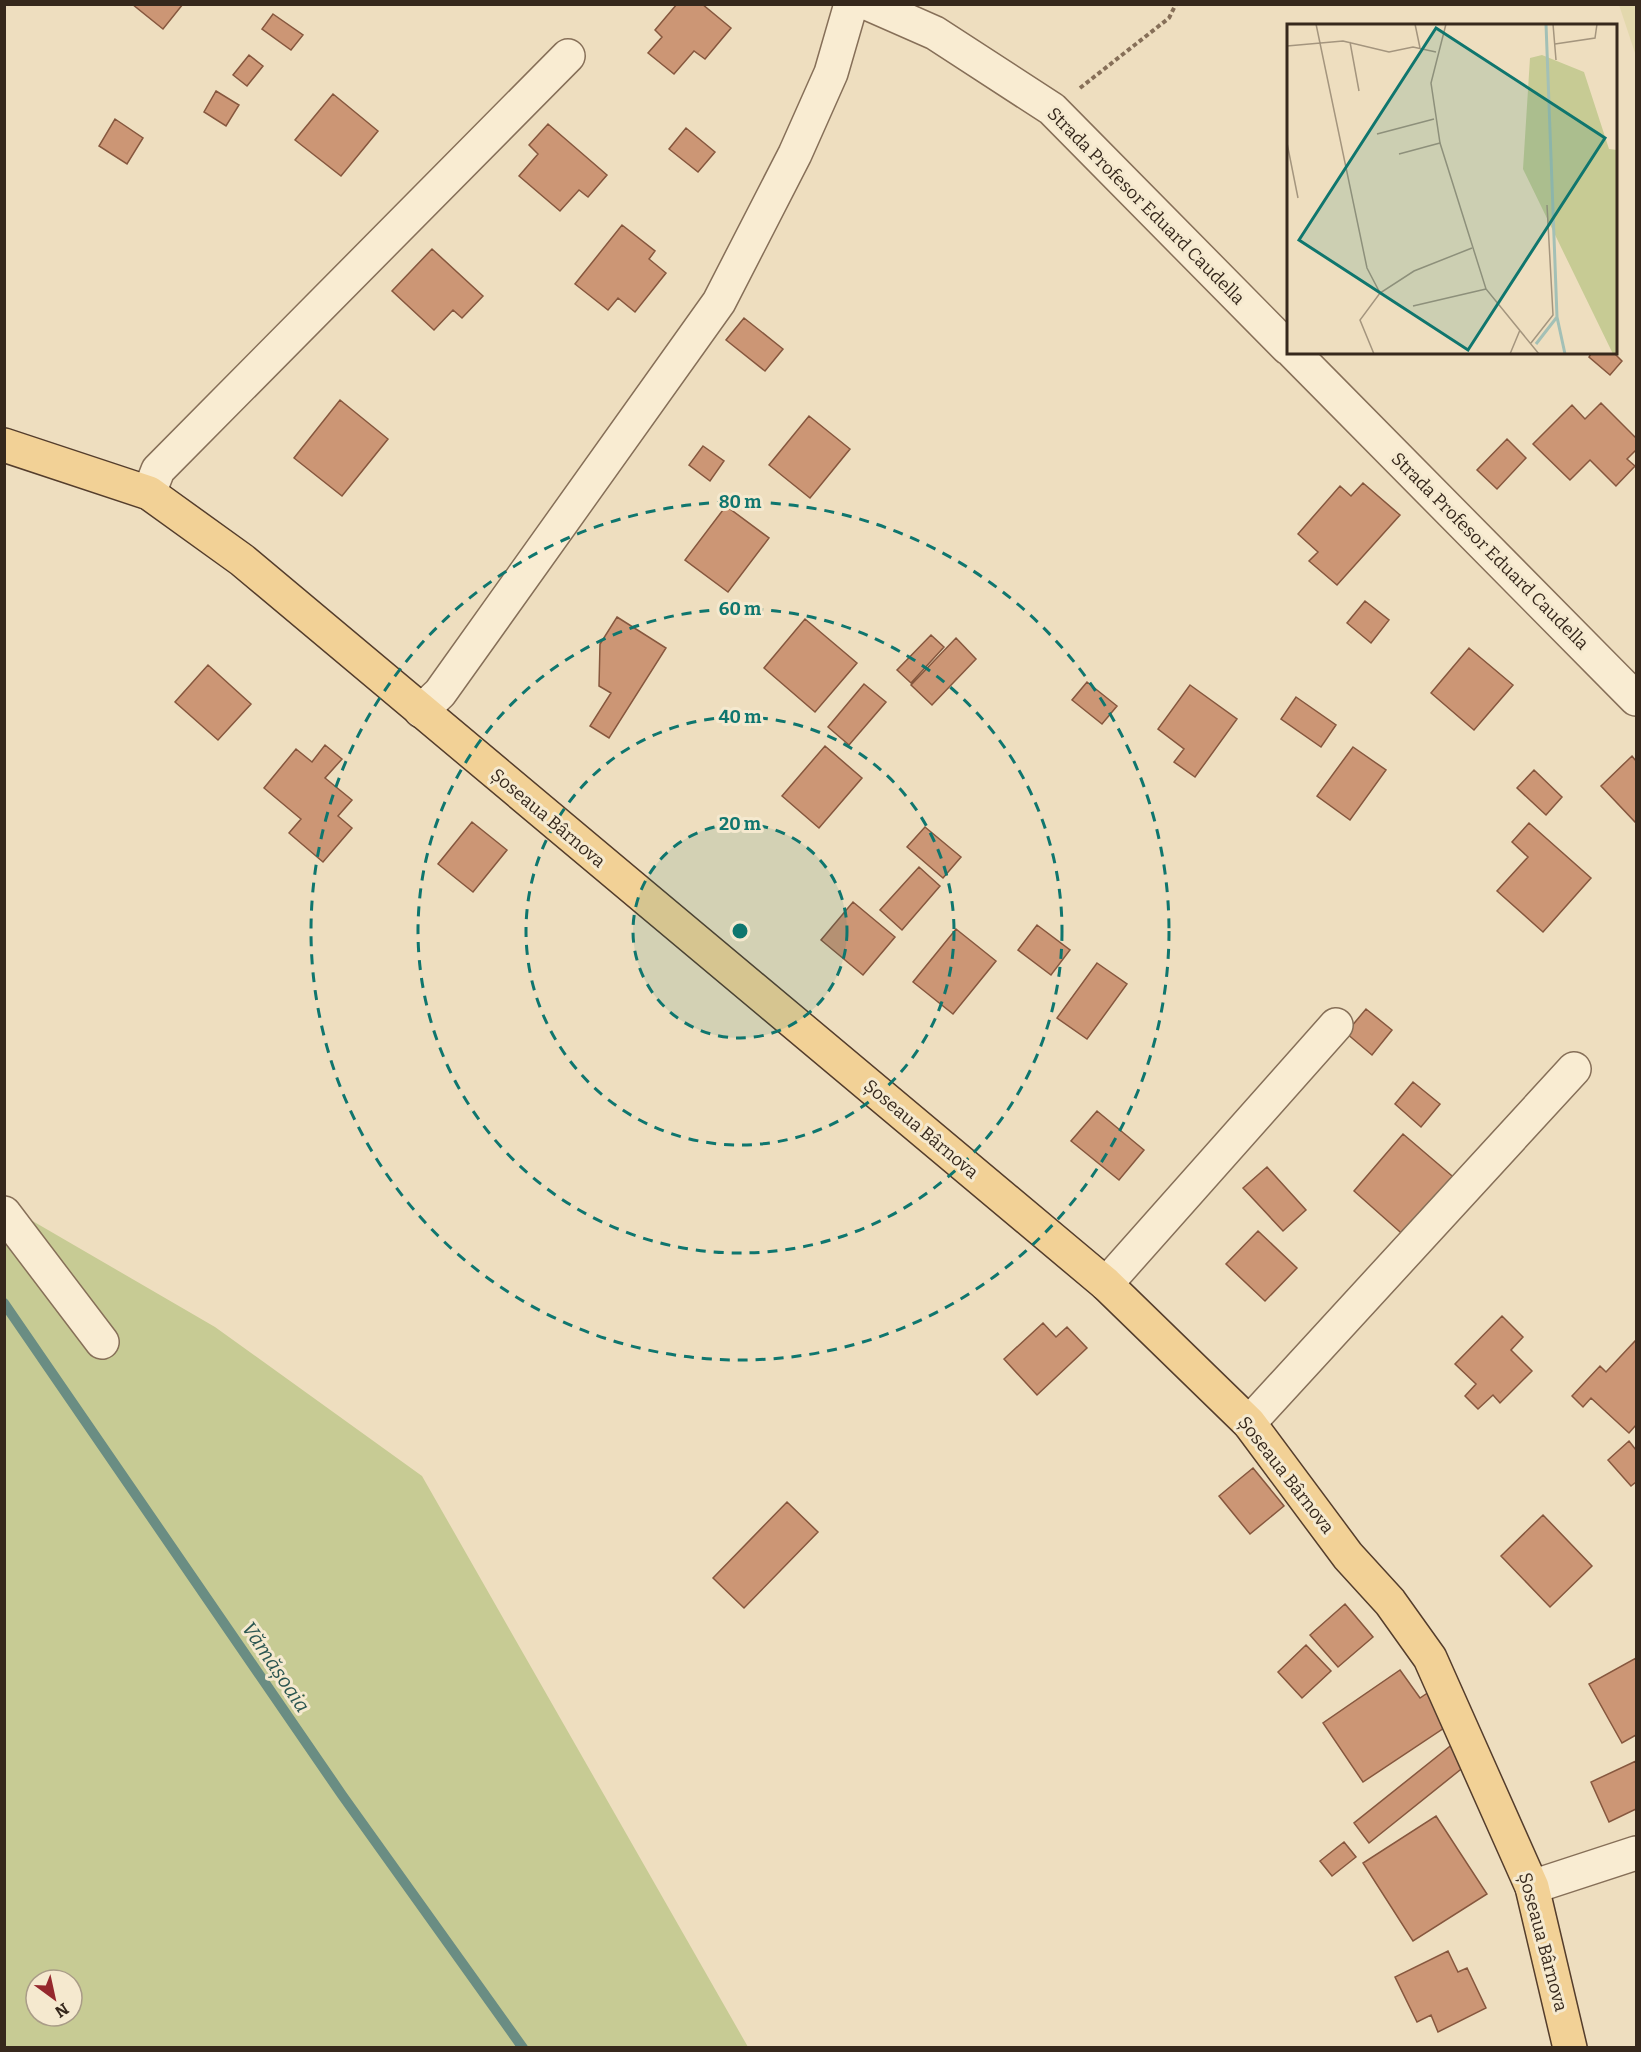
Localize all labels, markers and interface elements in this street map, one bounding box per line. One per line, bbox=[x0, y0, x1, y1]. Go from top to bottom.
inset map bbox=[1287, 24, 1617, 354]
street label: Strada Profesor Eduard Caudella bbox=[1043, 103, 1249, 309]
street label: Strada Profesor Eduard Caudella bbox=[1387, 448, 1593, 654]
text: 80 m bbox=[719, 491, 761, 513]
text: 60 m bbox=[719, 598, 761, 620]
text: 40 m bbox=[719, 706, 761, 728]
street label: Șoseaua Bârnova bbox=[486, 764, 610, 872]
text: 20 m bbox=[719, 813, 761, 835]
centre of rings bbox=[730, 921, 750, 941]
street label: Șoseaua Bârnova bbox=[859, 1075, 983, 1183]
street label: Șoseaua Bârnova bbox=[1233, 1412, 1339, 1538]
water label: Vămășoaia bbox=[236, 1617, 315, 1717]
street label: Șoseaua Bârnova bbox=[1514, 1870, 1572, 2014]
north arrow bbox=[24, 1968, 84, 2028]
text: N bbox=[52, 1999, 72, 2021]

